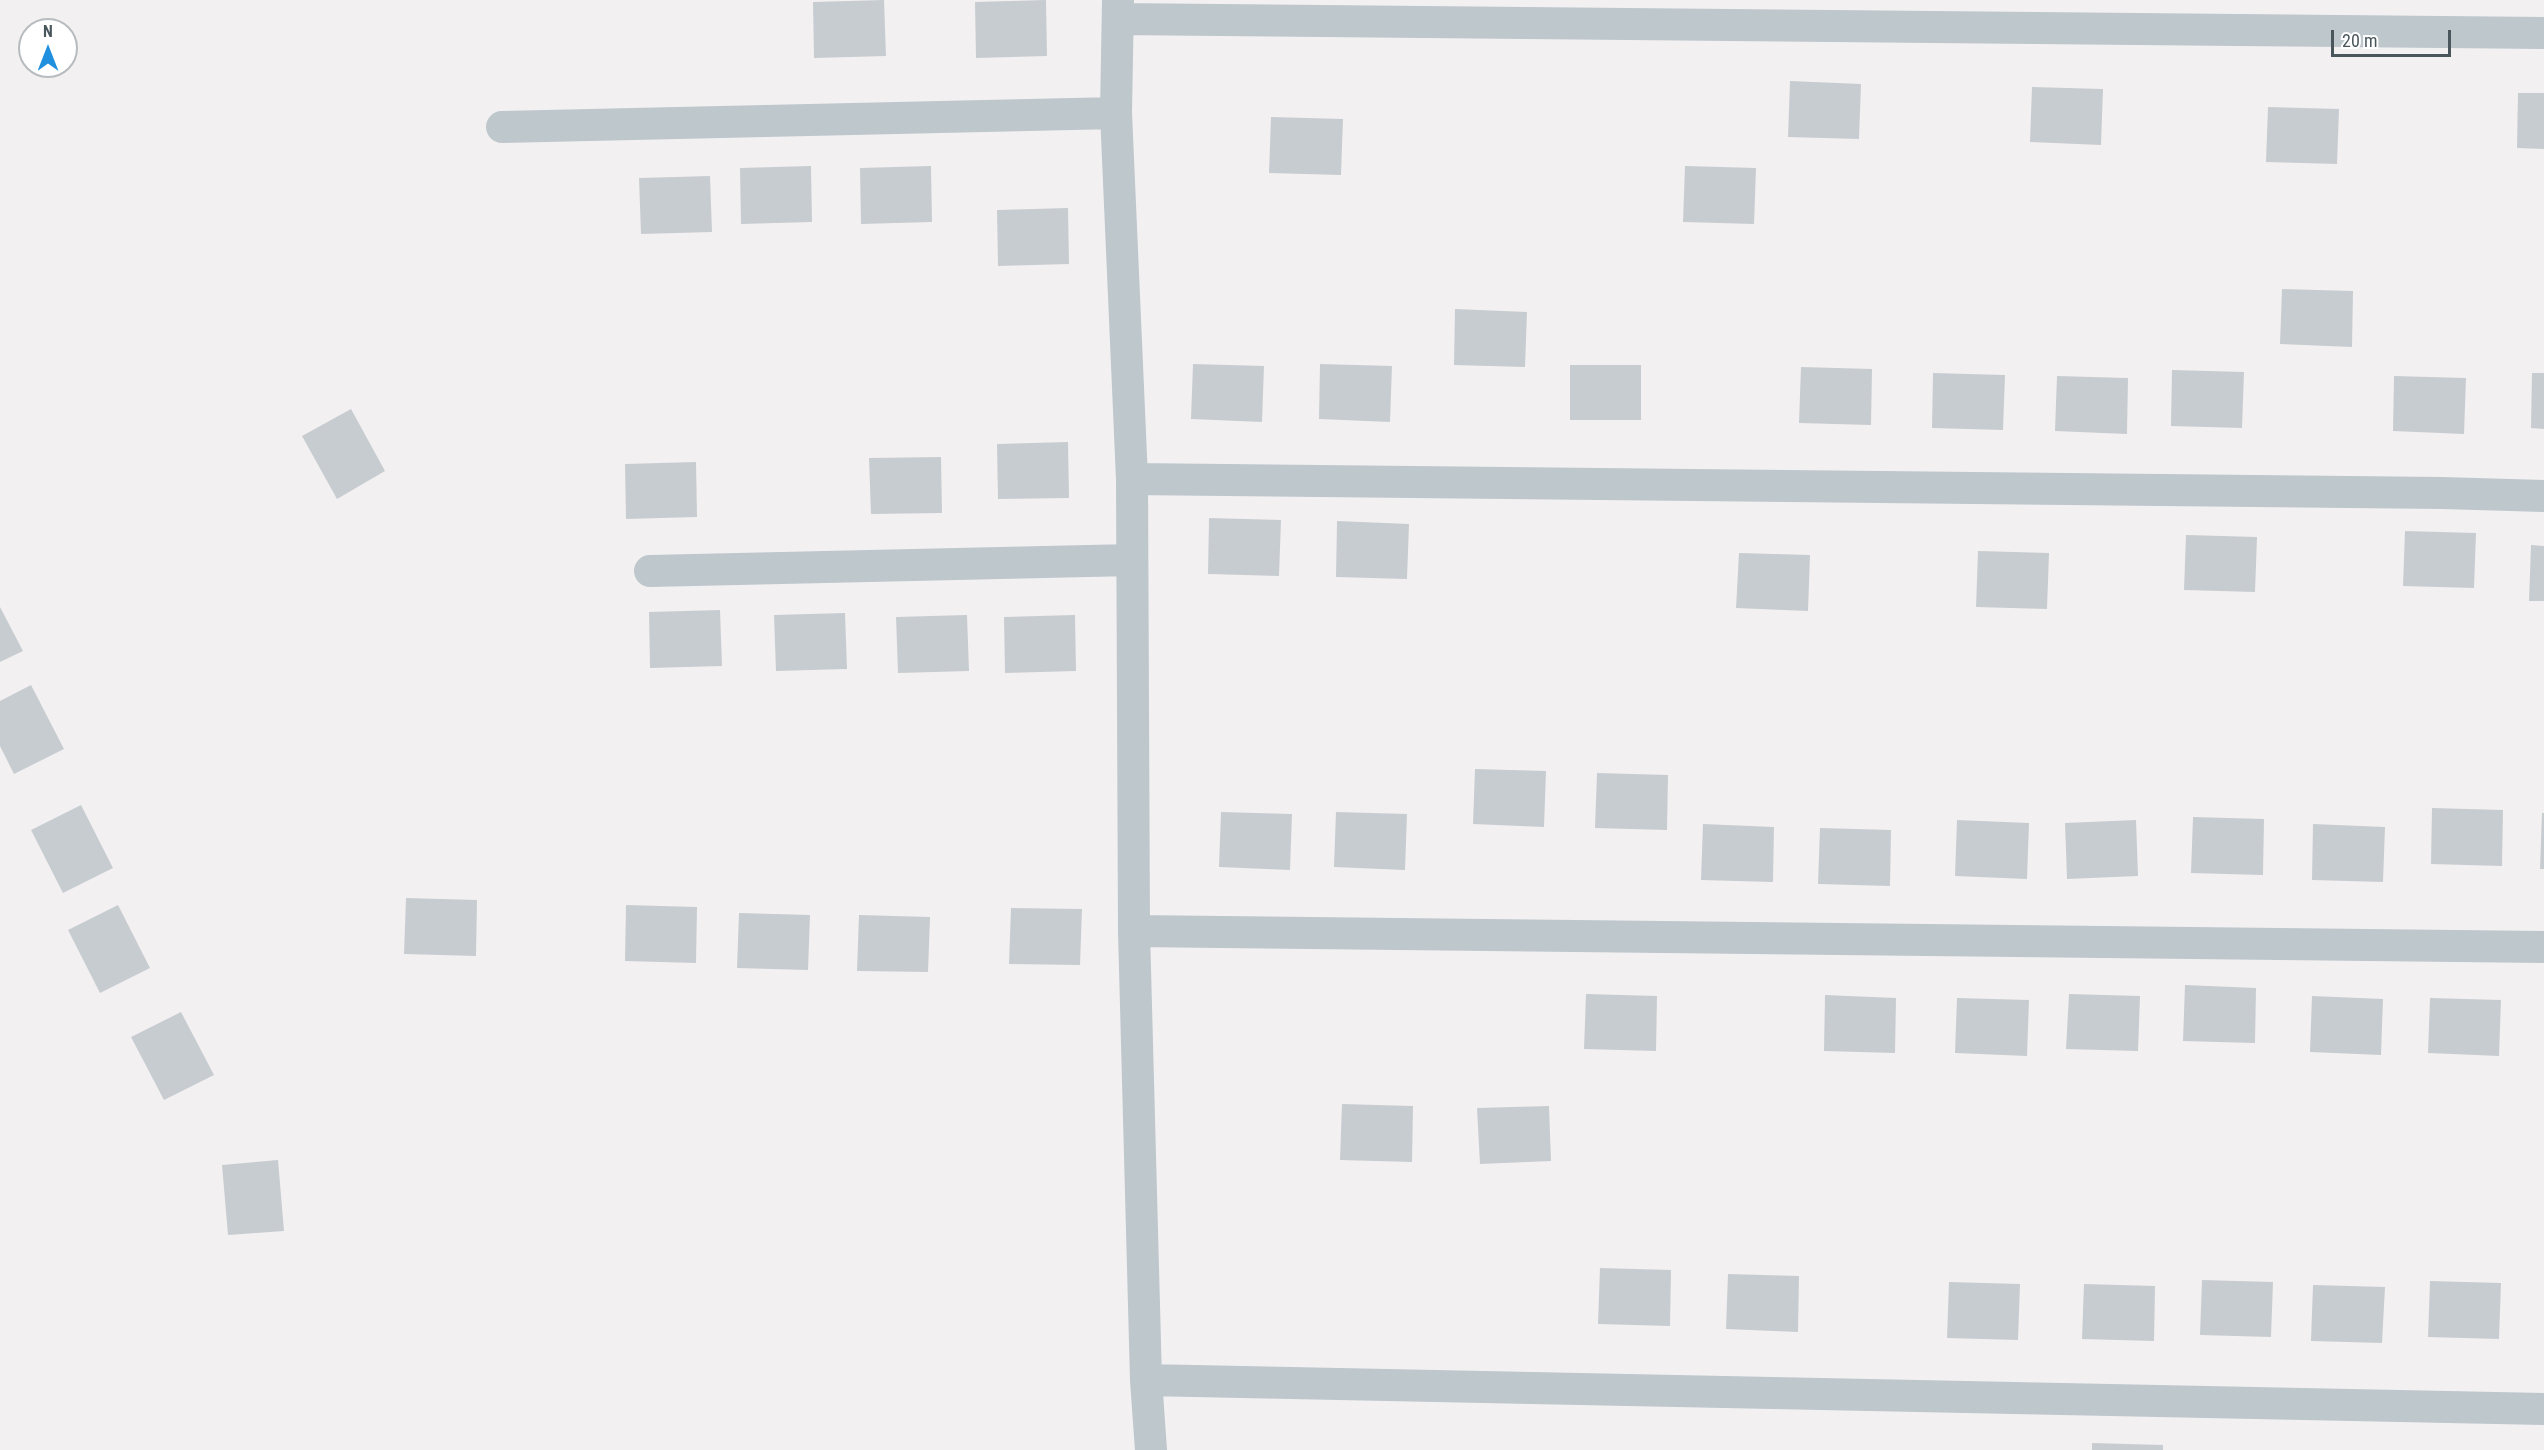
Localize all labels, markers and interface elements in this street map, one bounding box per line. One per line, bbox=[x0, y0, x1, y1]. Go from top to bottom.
north arrow bbox=[18, 18, 78, 78]
scale bar bbox=[2334, 18, 2454, 56]
text: N bbox=[43, 22, 53, 41]
text: 20 m bbox=[2342, 30, 2377, 51]

